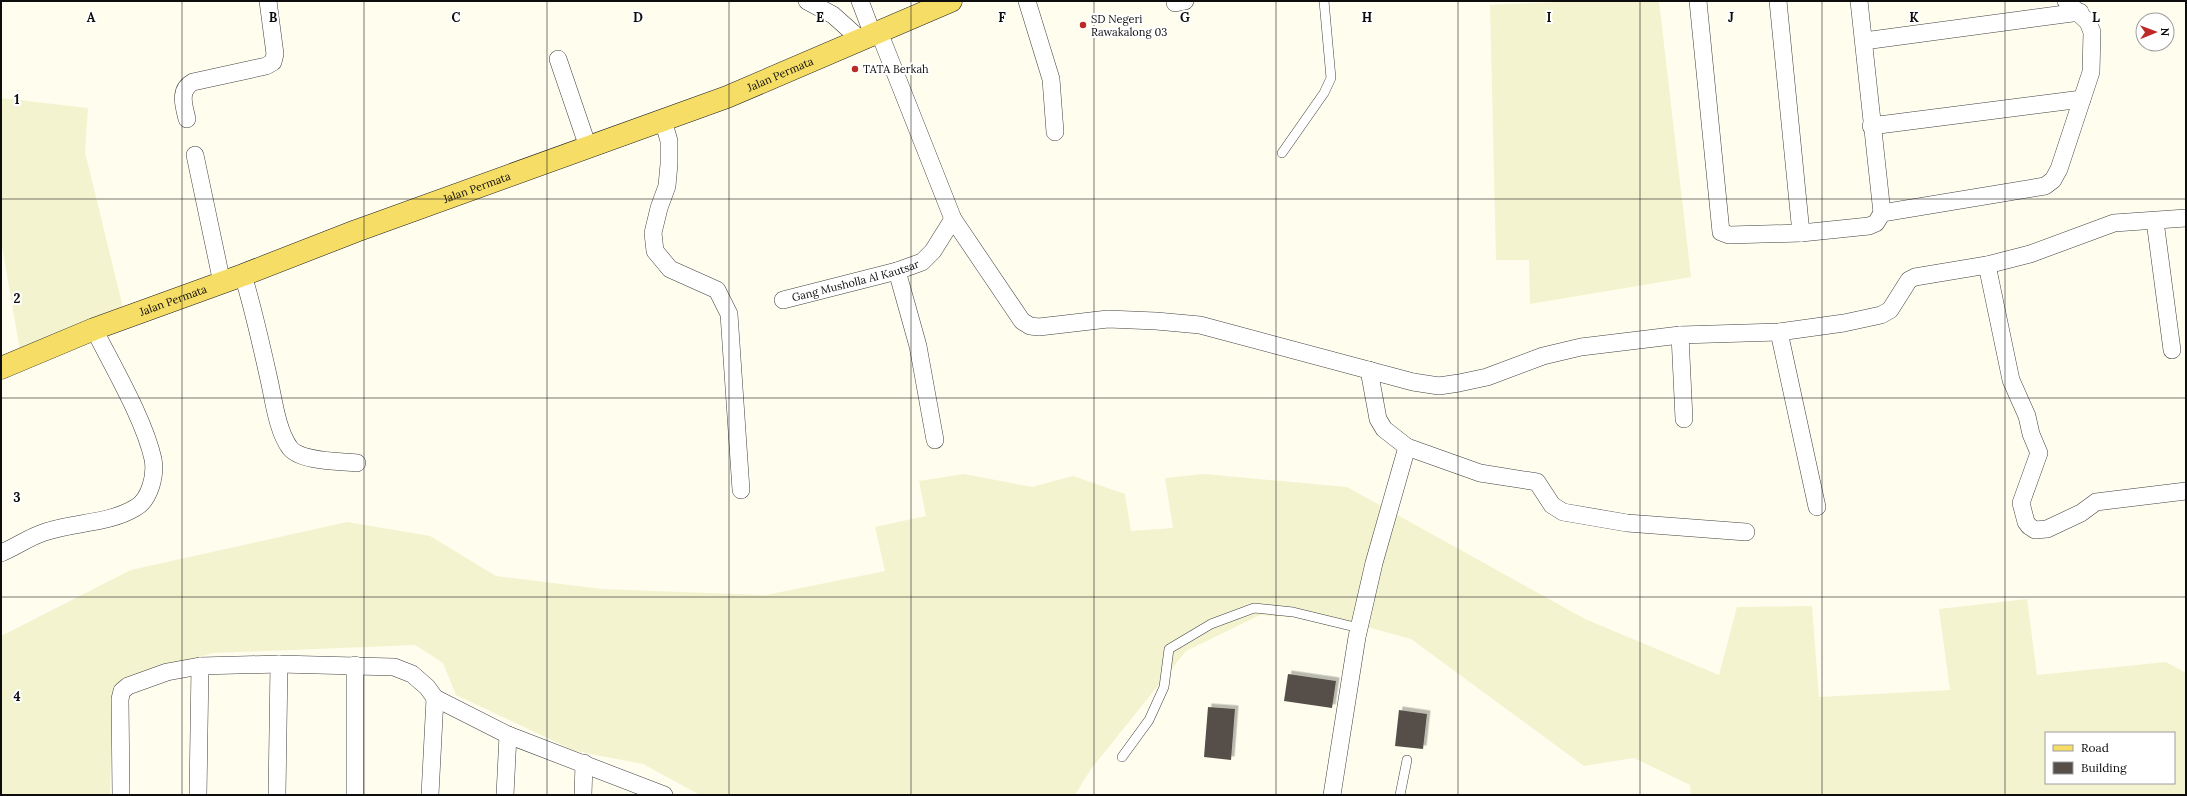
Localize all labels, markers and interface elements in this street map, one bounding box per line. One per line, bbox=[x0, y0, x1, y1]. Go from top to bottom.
text: A bbox=[87, 9, 96, 26]
text: B bbox=[269, 9, 278, 26]
text: C bbox=[452, 9, 461, 26]
text: D bbox=[633, 9, 643, 26]
text: E bbox=[816, 9, 824, 26]
text: F bbox=[998, 9, 1006, 26]
text: G bbox=[1180, 9, 1190, 26]
text: H bbox=[1362, 9, 1372, 26]
text: I bbox=[1546, 9, 1552, 26]
text: J bbox=[1728, 9, 1734, 26]
text: K bbox=[1909, 9, 1919, 26]
text: L bbox=[2092, 9, 2100, 26]
place label: SD Negeri Rawakalong 03 bbox=[1091, 12, 1167, 39]
north arrow bbox=[2135, 12, 2175, 52]
marker: SD Negeri Rawakalong 03 bbox=[1078, 20, 1088, 30]
text: N bbox=[2158, 27, 2172, 37]
street label: Jalan Permata bbox=[744, 54, 816, 95]
place label: TATA Berkah bbox=[863, 62, 929, 76]
marker: TATA Berkah bbox=[850, 64, 860, 74]
text: 1 bbox=[14, 91, 20, 108]
street label: Jalan Permata bbox=[440, 169, 513, 206]
street label: Gang Musholla Al Kautsar bbox=[790, 257, 921, 305]
street label: Jalan Permata bbox=[137, 282, 209, 319]
text: 2 bbox=[14, 290, 21, 307]
text: 3 bbox=[13, 489, 21, 506]
text: 4 bbox=[13, 688, 21, 705]
legend bbox=[2045, 732, 2175, 784]
text: Road bbox=[2081, 740, 2109, 755]
text: Building bbox=[2081, 760, 2127, 775]

